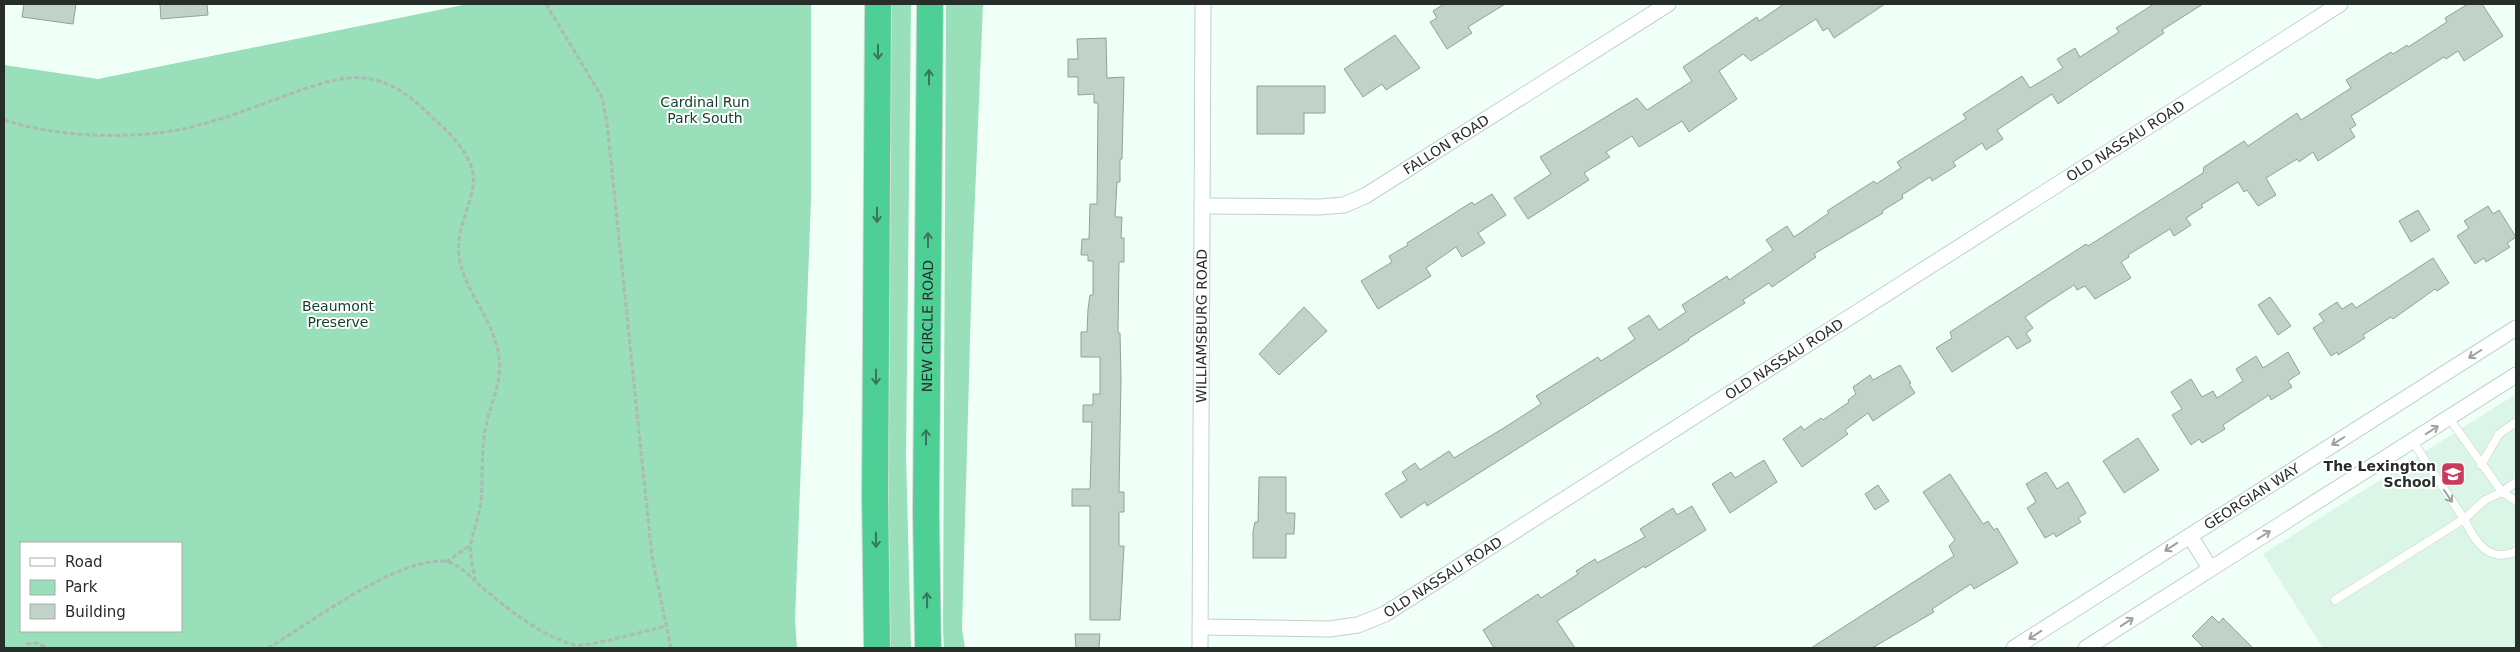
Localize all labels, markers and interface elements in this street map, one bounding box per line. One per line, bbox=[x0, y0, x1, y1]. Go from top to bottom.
one-way arrow bbox=[873, 44, 883, 60]
one-way arrow bbox=[924, 69, 934, 86]
park label: Cardinal Run Park South bbox=[660, 94, 750, 126]
street label: OLD NASSAU ROAD bbox=[2063, 97, 2188, 185]
street label: FALLON ROAD bbox=[1400, 112, 1492, 178]
one-way arrow bbox=[872, 206, 882, 223]
one-way arrow bbox=[923, 232, 933, 248]
street label: WILLIAMSBURG ROAD bbox=[1193, 249, 1210, 403]
street label: NEW CIRCLE ROAD bbox=[919, 260, 936, 392]
park label: Beaumont Preserve bbox=[302, 298, 375, 330]
street label: OLD NASSAU ROAD bbox=[1722, 315, 1846, 403]
one-way arrow bbox=[2469, 349, 2483, 359]
one-way arrow bbox=[871, 369, 881, 385]
one-way arrow bbox=[2424, 425, 2438, 435]
one-way arrow bbox=[921, 429, 931, 446]
one-way arrow bbox=[2331, 436, 2345, 447]
place label: The Lexington School bbox=[2324, 458, 2436, 490]
street label: GEORGIAN WAY bbox=[2201, 460, 2303, 533]
school or university icon: The Lexington School bbox=[2440, 461, 2466, 487]
one-way arrow bbox=[2443, 488, 2453, 502]
one-way arrow bbox=[2257, 529, 2271, 539]
one-way arrow bbox=[871, 532, 881, 548]
street label: OLD NASSAU ROAD bbox=[1381, 533, 1505, 621]
legend bbox=[20, 542, 182, 632]
one-way arrow bbox=[2165, 543, 2179, 553]
text: Road bbox=[65, 553, 103, 571]
text: Park bbox=[65, 578, 98, 596]
one-way arrow bbox=[922, 592, 932, 608]
text: Building bbox=[65, 603, 126, 621]
one-way arrow bbox=[2120, 617, 2134, 627]
one-way arrow bbox=[2028, 630, 2042, 640]

